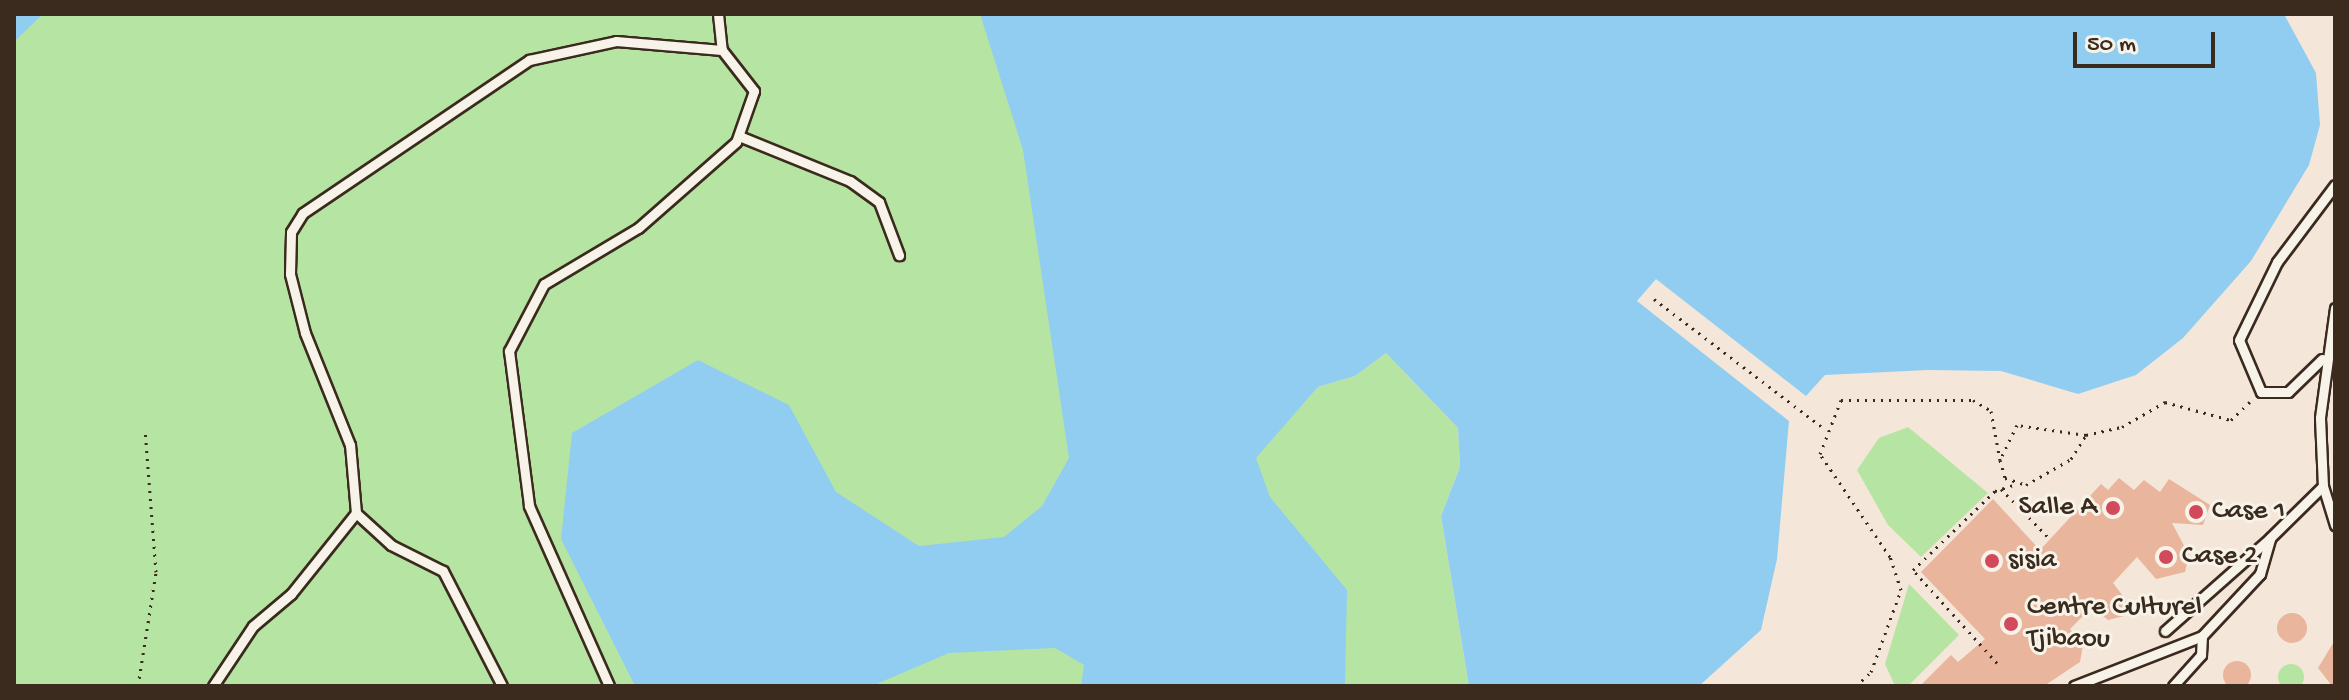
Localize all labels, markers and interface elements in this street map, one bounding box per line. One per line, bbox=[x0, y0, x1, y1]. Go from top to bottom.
scale bar bbox=[2077, 16, 2219, 66]
text: 50 m bbox=[2087, 31, 2136, 60]
place label: Salle A bbox=[2019, 491, 2097, 525]
place label: Case 1 bbox=[2212, 495, 2285, 529]
marker: Salle A bbox=[2104, 499, 2122, 517]
marker: Case 1 bbox=[2187, 503, 2205, 521]
place label: Case 2 bbox=[2182, 540, 2258, 574]
place label: sisia bbox=[2008, 544, 2056, 578]
marker: Case 2 bbox=[2157, 548, 2175, 566]
marker: sisia bbox=[1983, 552, 2001, 570]
place label: Centre Culturel Tjibaou bbox=[2027, 591, 2202, 657]
marker: Centre Culturel Tjibaou bbox=[2002, 615, 2020, 633]

